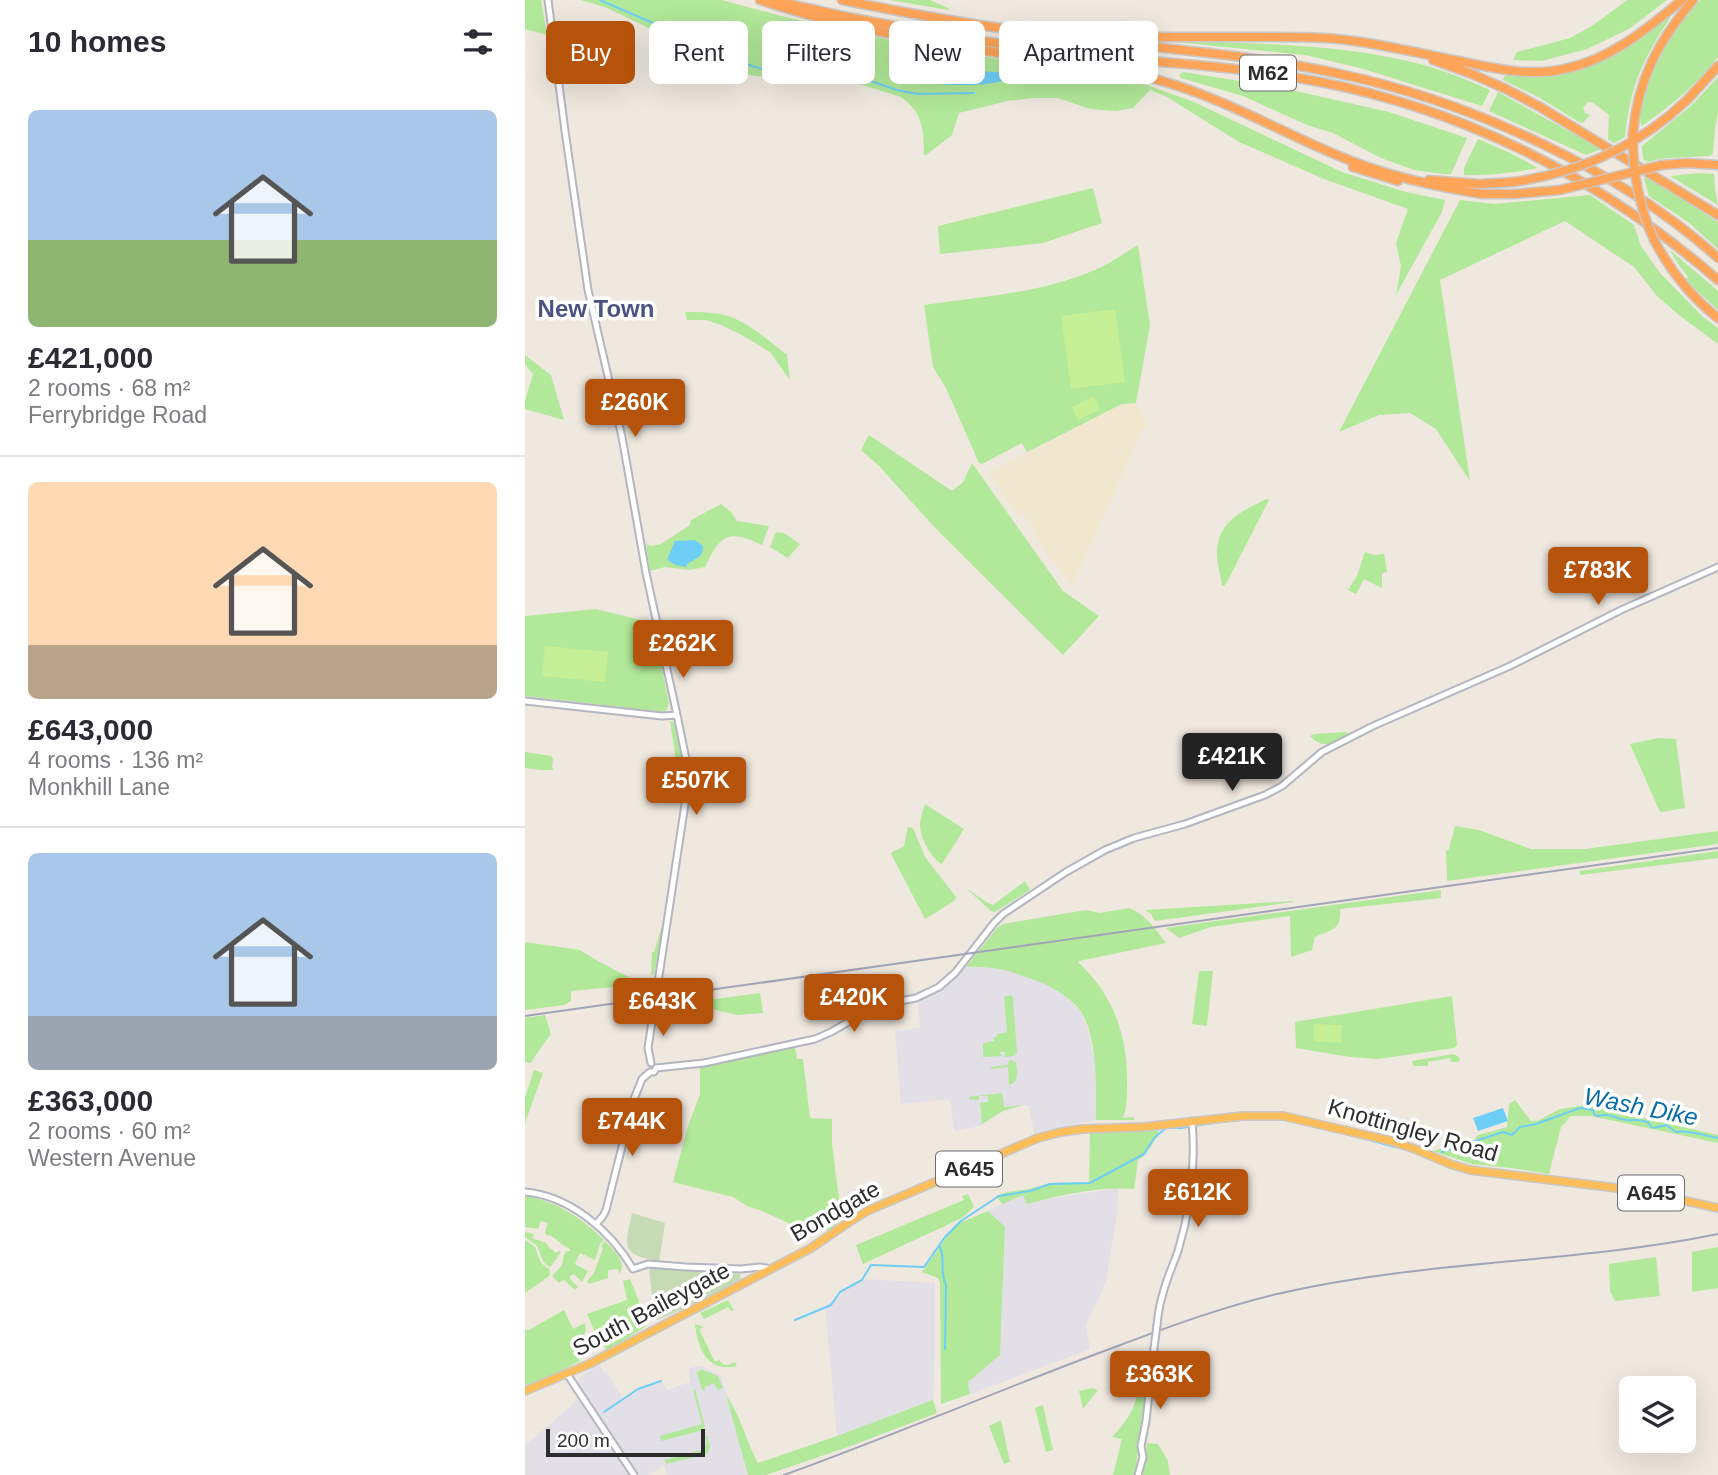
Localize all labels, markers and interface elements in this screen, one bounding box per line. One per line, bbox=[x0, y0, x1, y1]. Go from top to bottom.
chip: Buy bbox=[546, 21, 635, 84]
chip: Rent bbox=[649, 21, 748, 84]
chip: Filters bbox=[762, 21, 875, 84]
chip: New bbox=[889, 21, 985, 84]
chip: Apartment bbox=[999, 21, 1158, 84]
icon: filters bbox=[459, 23, 497, 61]
text: 10 homes bbox=[28, 25, 166, 58]
road number: M62 bbox=[1240, 56, 1296, 90]
icon: home bbox=[200, 156, 326, 282]
district label: New Town bbox=[538, 295, 654, 322]
text: £421,000 bbox=[28, 341, 153, 374]
text: 2 rooms · 68 m² bbox=[28, 375, 190, 401]
pin: £260K bbox=[586, 380, 684, 439]
text: £260K bbox=[601, 389, 669, 415]
text: Ferrybridge Road bbox=[28, 402, 207, 428]
icon: home bbox=[200, 528, 326, 654]
pin: £783K bbox=[1549, 548, 1647, 607]
text: £783K bbox=[1564, 557, 1632, 583]
pin: £262K bbox=[634, 620, 732, 680]
text: £262K bbox=[649, 630, 717, 656]
text: £643,000 bbox=[28, 713, 153, 746]
pin: £421K bbox=[1183, 734, 1281, 793]
text: £421K bbox=[1198, 743, 1266, 769]
text: 4 rooms · 136 m² bbox=[28, 747, 203, 773]
pin: £507K bbox=[647, 758, 745, 817]
text: £507K bbox=[662, 767, 730, 793]
text: Monkhill Lane bbox=[28, 774, 170, 800]
icon: home bbox=[200, 899, 326, 1025]
pin: £420K bbox=[805, 974, 903, 1034]
pin: £643K bbox=[614, 978, 712, 1038]
text: £420K bbox=[820, 984, 888, 1010]
text: £643K bbox=[629, 988, 697, 1014]
water label: Wash Dike bbox=[1582, 1082, 1700, 1131]
text: £363,000 bbox=[28, 1084, 153, 1117]
street label: Knottingley Road bbox=[1325, 1093, 1501, 1167]
pin: £744K bbox=[583, 1098, 681, 1158]
text: £744K bbox=[598, 1108, 666, 1134]
text: 2 rooms · 60 m² bbox=[28, 1118, 190, 1144]
text: Western Avenue bbox=[28, 1145, 196, 1171]
road number: A645 bbox=[936, 1152, 1002, 1186]
pin: £612K bbox=[1149, 1170, 1247, 1229]
street label: Bondgate bbox=[786, 1175, 884, 1247]
road number: A645 bbox=[1618, 1176, 1684, 1210]
text: £612K bbox=[1164, 1179, 1232, 1205]
street label: South Baileygate bbox=[568, 1257, 734, 1361]
pin: £363K bbox=[1111, 1352, 1209, 1411]
text: £363K bbox=[1126, 1361, 1194, 1387]
map controls bbox=[1619, 1376, 1696, 1453]
button: layers bbox=[1619, 1376, 1696, 1453]
scale bar bbox=[546, 1426, 705, 1458]
text: 200 m bbox=[557, 1430, 610, 1451]

